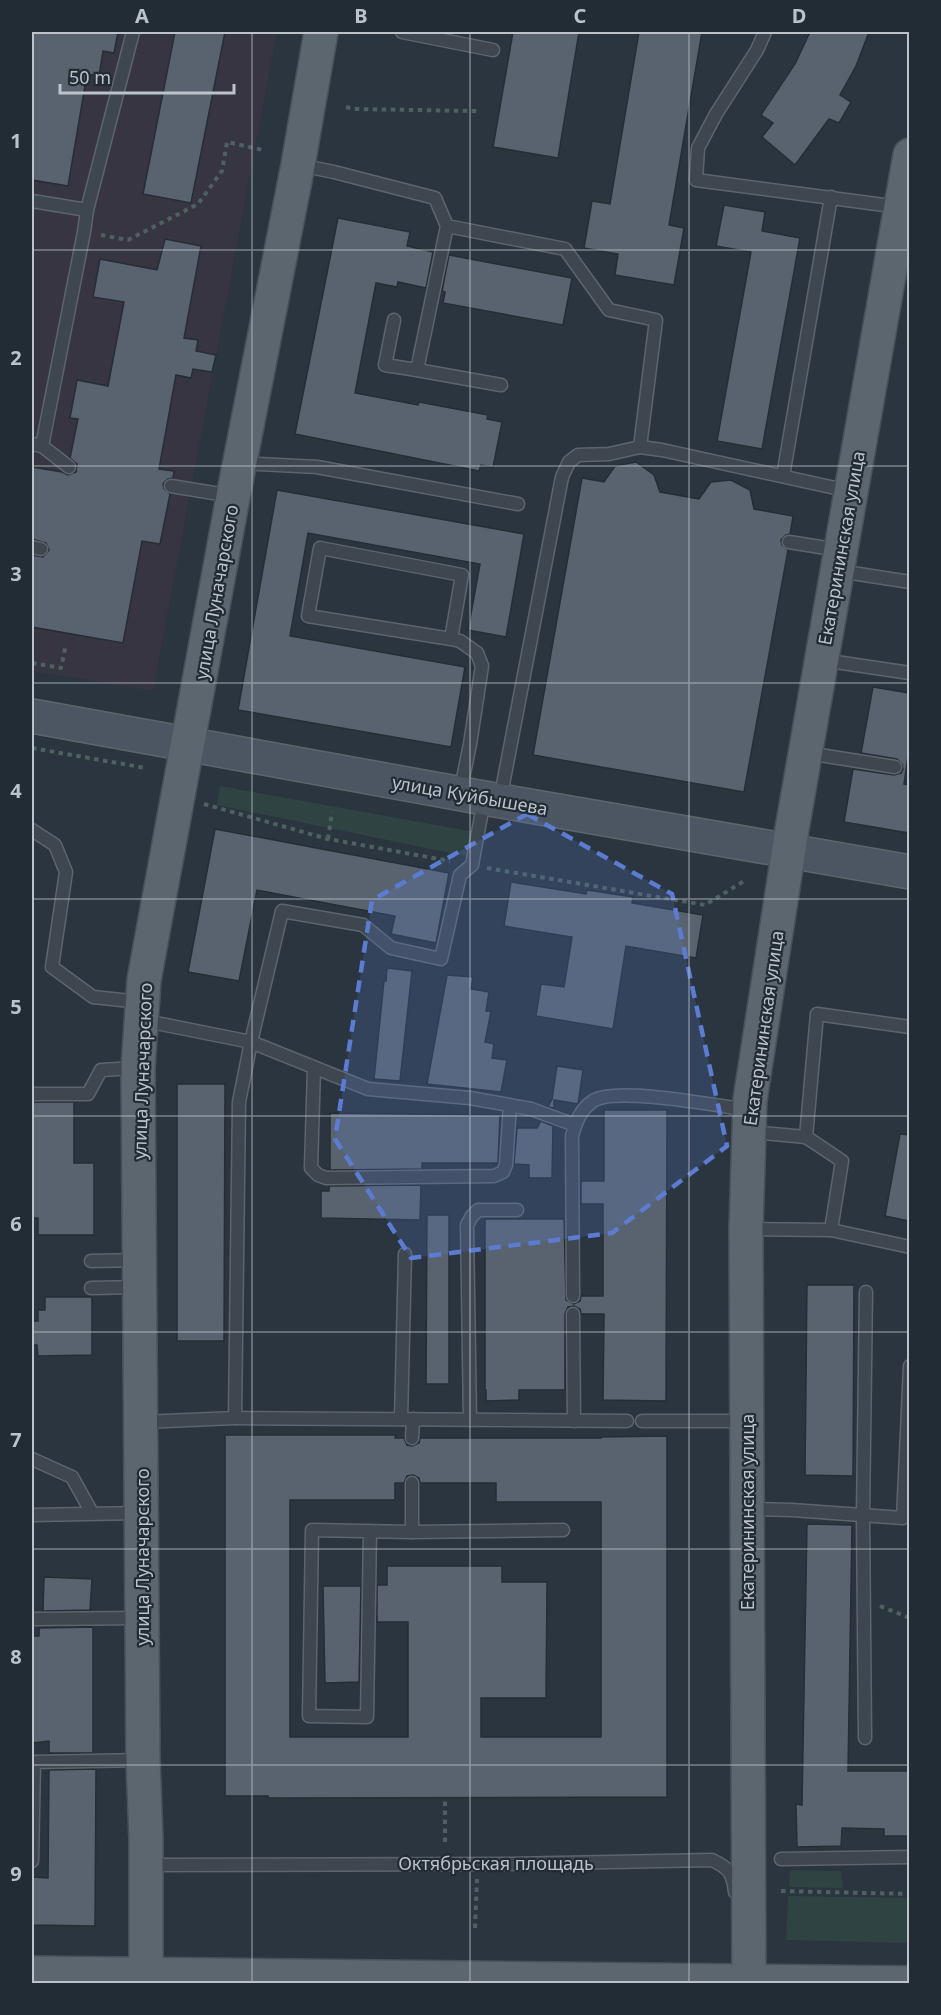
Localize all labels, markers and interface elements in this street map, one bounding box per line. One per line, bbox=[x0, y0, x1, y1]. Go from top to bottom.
text: A bbox=[135, 2, 149, 29]
text: B bbox=[354, 2, 368, 29]
text: C bbox=[574, 2, 587, 29]
text: D bbox=[792, 2, 806, 29]
scale bar bbox=[60, 57, 234, 95]
text: 50 m bbox=[69, 65, 111, 89]
text: 1 bbox=[10, 127, 22, 154]
text: 2 bbox=[10, 344, 22, 371]
street label: Екатерининская улица bbox=[812, 449, 870, 647]
street label: улица Луначарского bbox=[189, 503, 243, 681]
text: 3 bbox=[10, 560, 22, 587]
street label: улица Куйбышева bbox=[390, 769, 550, 821]
text: 4 bbox=[10, 777, 22, 804]
street label: Екатерининская улица bbox=[737, 929, 789, 1127]
street label: улица Луначарского bbox=[127, 982, 157, 1160]
text: 5 bbox=[10, 993, 22, 1020]
text: 6 bbox=[10, 1210, 22, 1237]
street label: Екатерининская улица bbox=[735, 1414, 759, 1610]
text: 7 bbox=[10, 1426, 22, 1453]
street label: улица Луначарского bbox=[130, 1468, 154, 1646]
text: 8 bbox=[10, 1643, 22, 1670]
street label: Октябрьская площадь bbox=[398, 1851, 594, 1875]
text: 9 bbox=[10, 1860, 22, 1887]

